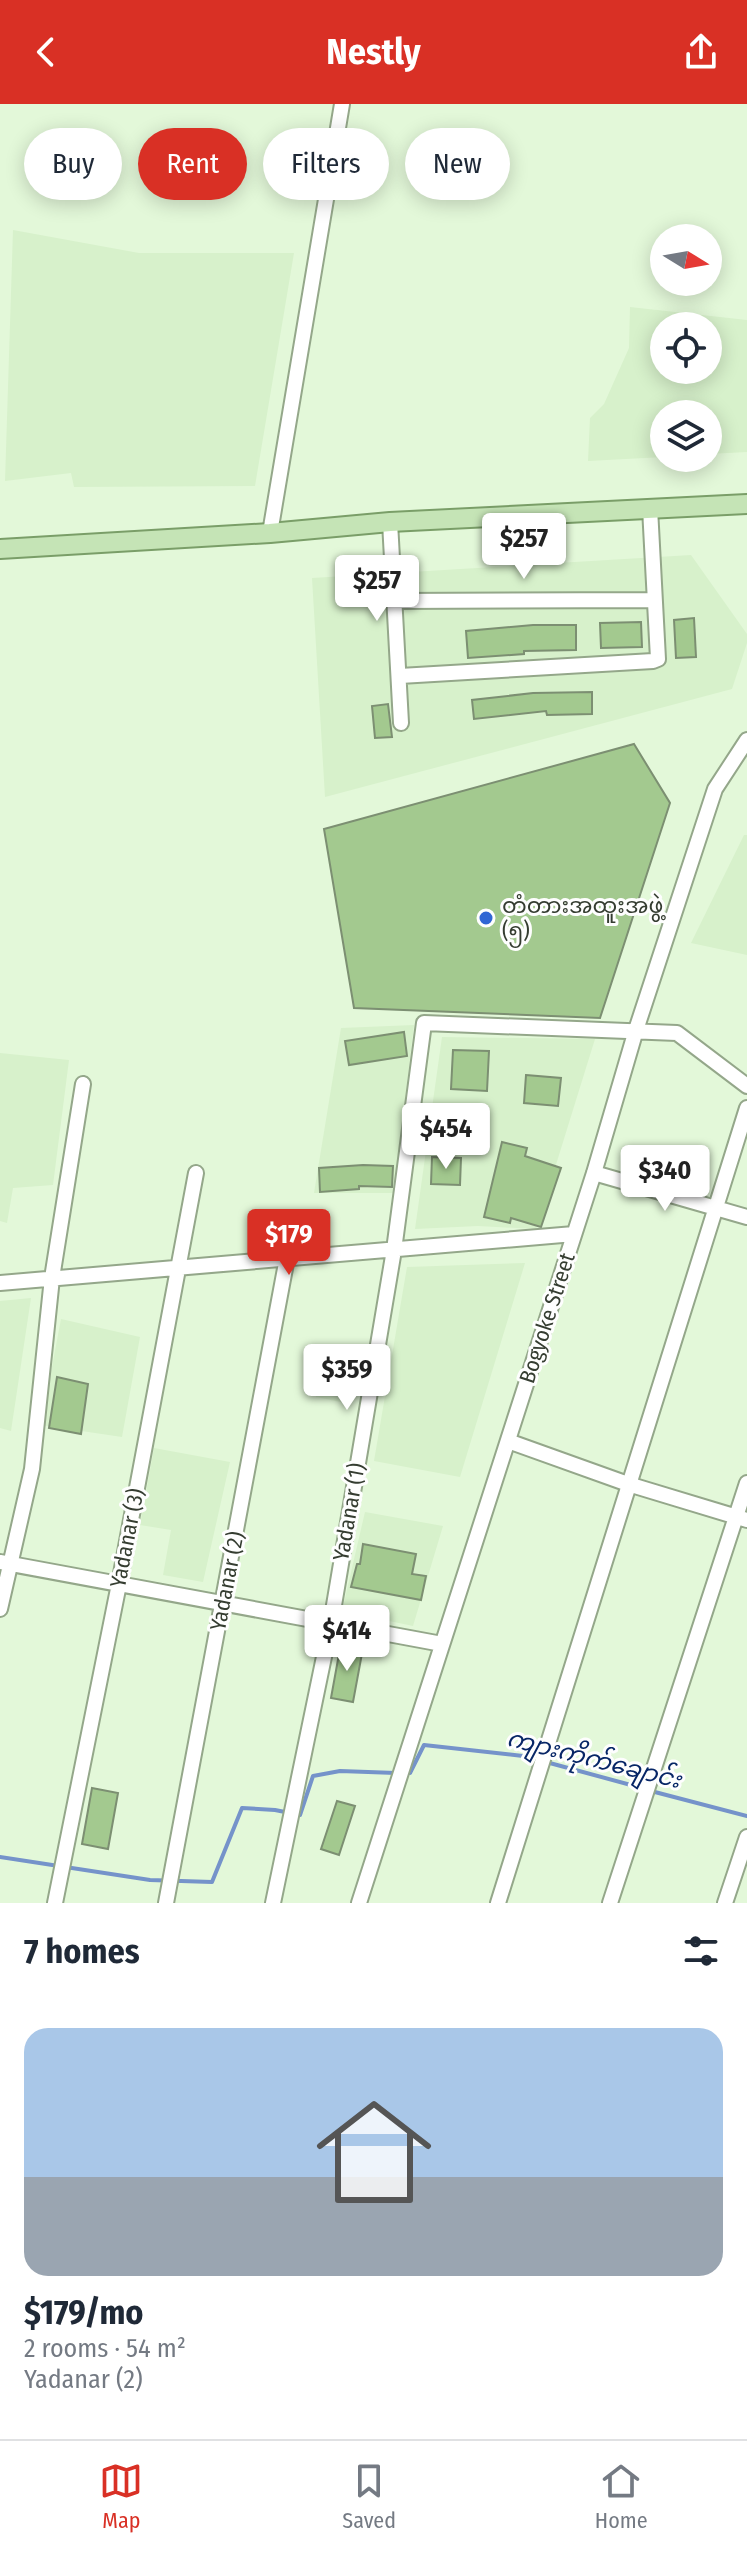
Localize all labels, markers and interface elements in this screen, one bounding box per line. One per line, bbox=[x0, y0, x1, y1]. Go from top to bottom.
icon: back bbox=[24, 30, 68, 74]
text: Nestly bbox=[326, 30, 421, 74]
icon: share bbox=[679, 30, 723, 74]
chip: Buy bbox=[24, 128, 122, 200]
chip: Rent bbox=[138, 128, 247, 200]
chip: Filters bbox=[263, 128, 389, 200]
chip: New bbox=[405, 128, 510, 200]
north arrow bbox=[650, 224, 722, 296]
map controls bbox=[650, 224, 722, 472]
button: locate bbox=[650, 312, 722, 384]
button: layers bbox=[650, 400, 722, 472]
pin: $257 bbox=[477, 513, 571, 581]
text: $257 bbox=[500, 523, 548, 554]
pin: $257 bbox=[330, 555, 424, 623]
text: $257 bbox=[353, 565, 401, 596]
place label: တံတားအထူးအဖွဲ့ (၅) bbox=[502, 892, 666, 948]
marker: တံတားအထူးအဖွဲ့ (၅) bbox=[477, 909, 495, 927]
pin: $454 bbox=[399, 1103, 493, 1171]
text: $454 bbox=[420, 1113, 472, 1144]
pin: $340 bbox=[618, 1145, 712, 1213]
text: $340 bbox=[639, 1155, 691, 1186]
pin: $179 bbox=[242, 1209, 336, 1277]
text: $179 bbox=[265, 1219, 313, 1250]
street label: Bogyoke Street bbox=[513, 1249, 581, 1387]
pin: $359 bbox=[300, 1344, 394, 1412]
text: $359 bbox=[321, 1354, 373, 1385]
street label: Yadanar (1) bbox=[327, 1461, 371, 1563]
street label: Yadanar (3) bbox=[104, 1486, 150, 1590]
street label: Yadanar (2) bbox=[204, 1529, 250, 1633]
pin: $414 bbox=[300, 1605, 394, 1673]
text: $414 bbox=[323, 1615, 371, 1646]
water label: ကျားကိုက်ချောင်း bbox=[503, 1721, 686, 1800]
icon: filters bbox=[679, 1929, 723, 1973]
text: 7 homes bbox=[24, 1931, 140, 1972]
icon: home bbox=[302, 2080, 446, 2224]
text: $179/mo bbox=[24, 2292, 144, 2333]
text: 2 rooms · 54 m² bbox=[24, 2333, 186, 2364]
text: Yadanar (2) bbox=[24, 2364, 143, 2395]
tab: Map bbox=[99, 2459, 143, 2534]
tab: Saved bbox=[342, 2459, 396, 2534]
tab: Home bbox=[595, 2459, 648, 2534]

